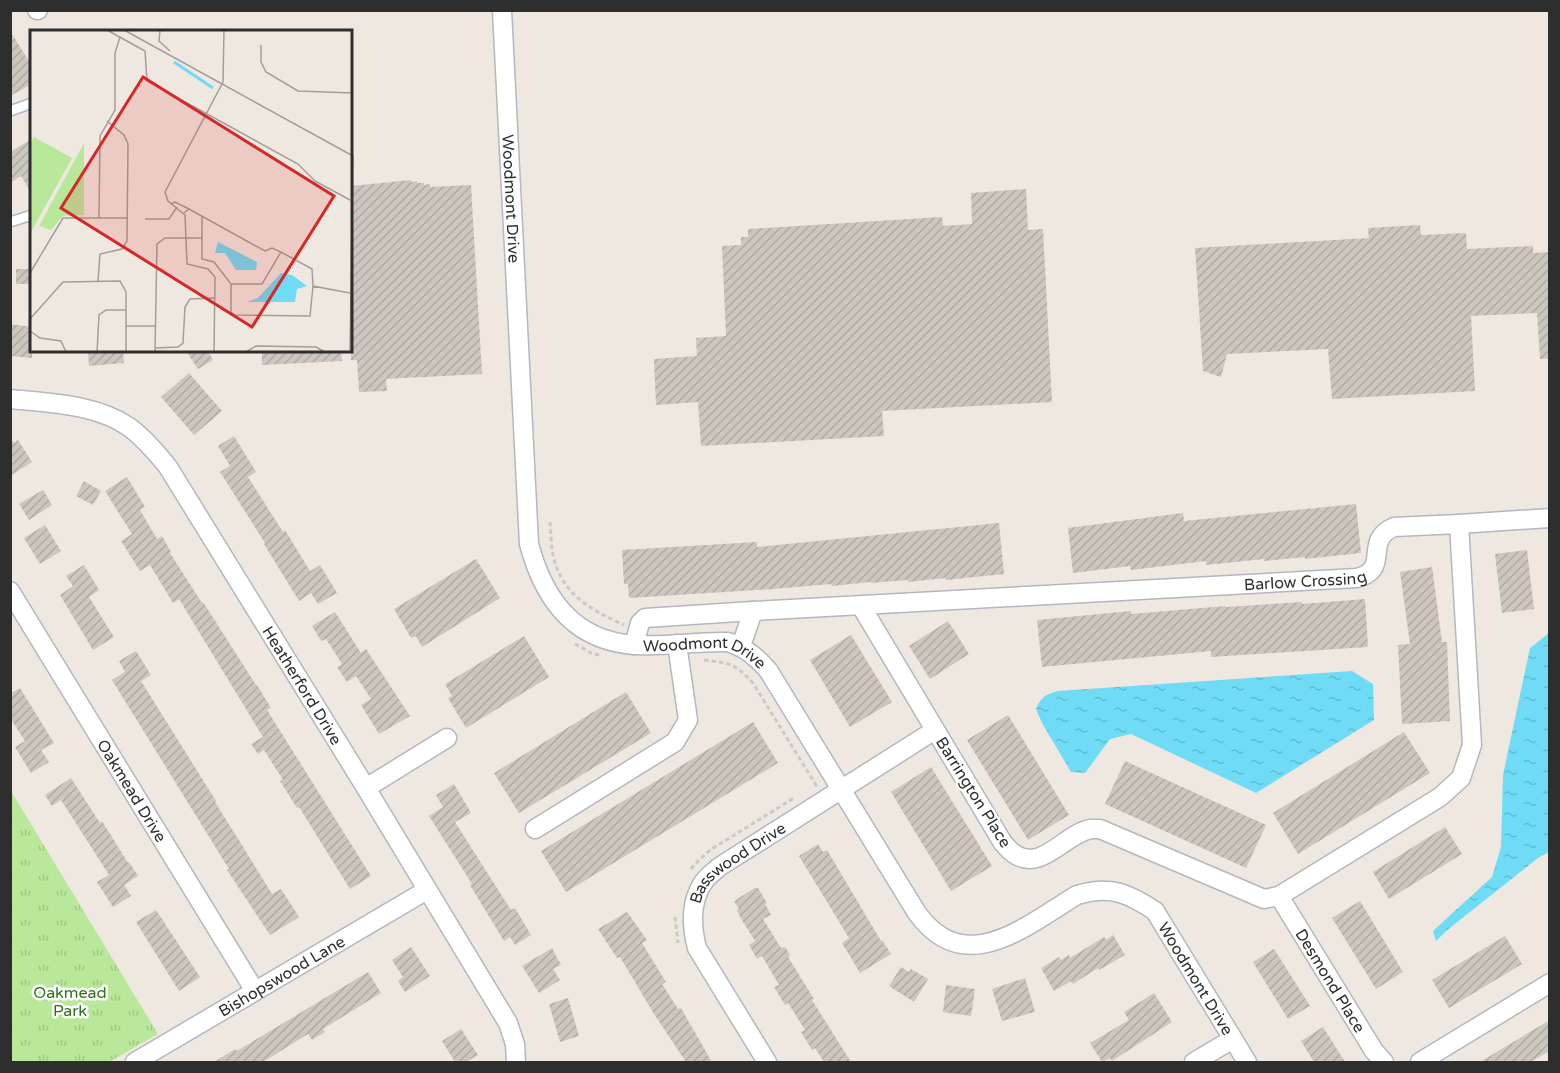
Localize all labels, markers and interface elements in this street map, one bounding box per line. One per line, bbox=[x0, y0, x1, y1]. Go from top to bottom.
inset map bbox=[30, 30, 352, 352]
street label: Woodmont Drive bbox=[497, 134, 524, 264]
street label: Barlow Crossing bbox=[1243, 567, 1370, 595]
street label: Heatherford Drive bbox=[258, 623, 346, 749]
street label: Woodmont Drive bbox=[643, 633, 770, 673]
street label: Barrington Place bbox=[931, 733, 1015, 852]
street label: Oakmead Drive bbox=[92, 736, 170, 846]
street label: Basswood Drive bbox=[686, 818, 790, 906]
street label: Woodmont Drive bbox=[1153, 919, 1237, 1039]
street label: Desmond Place bbox=[1290, 925, 1369, 1037]
street label: Bishopswood Lane bbox=[215, 932, 349, 1022]
park label: Oakmead Park bbox=[33, 983, 107, 1021]

